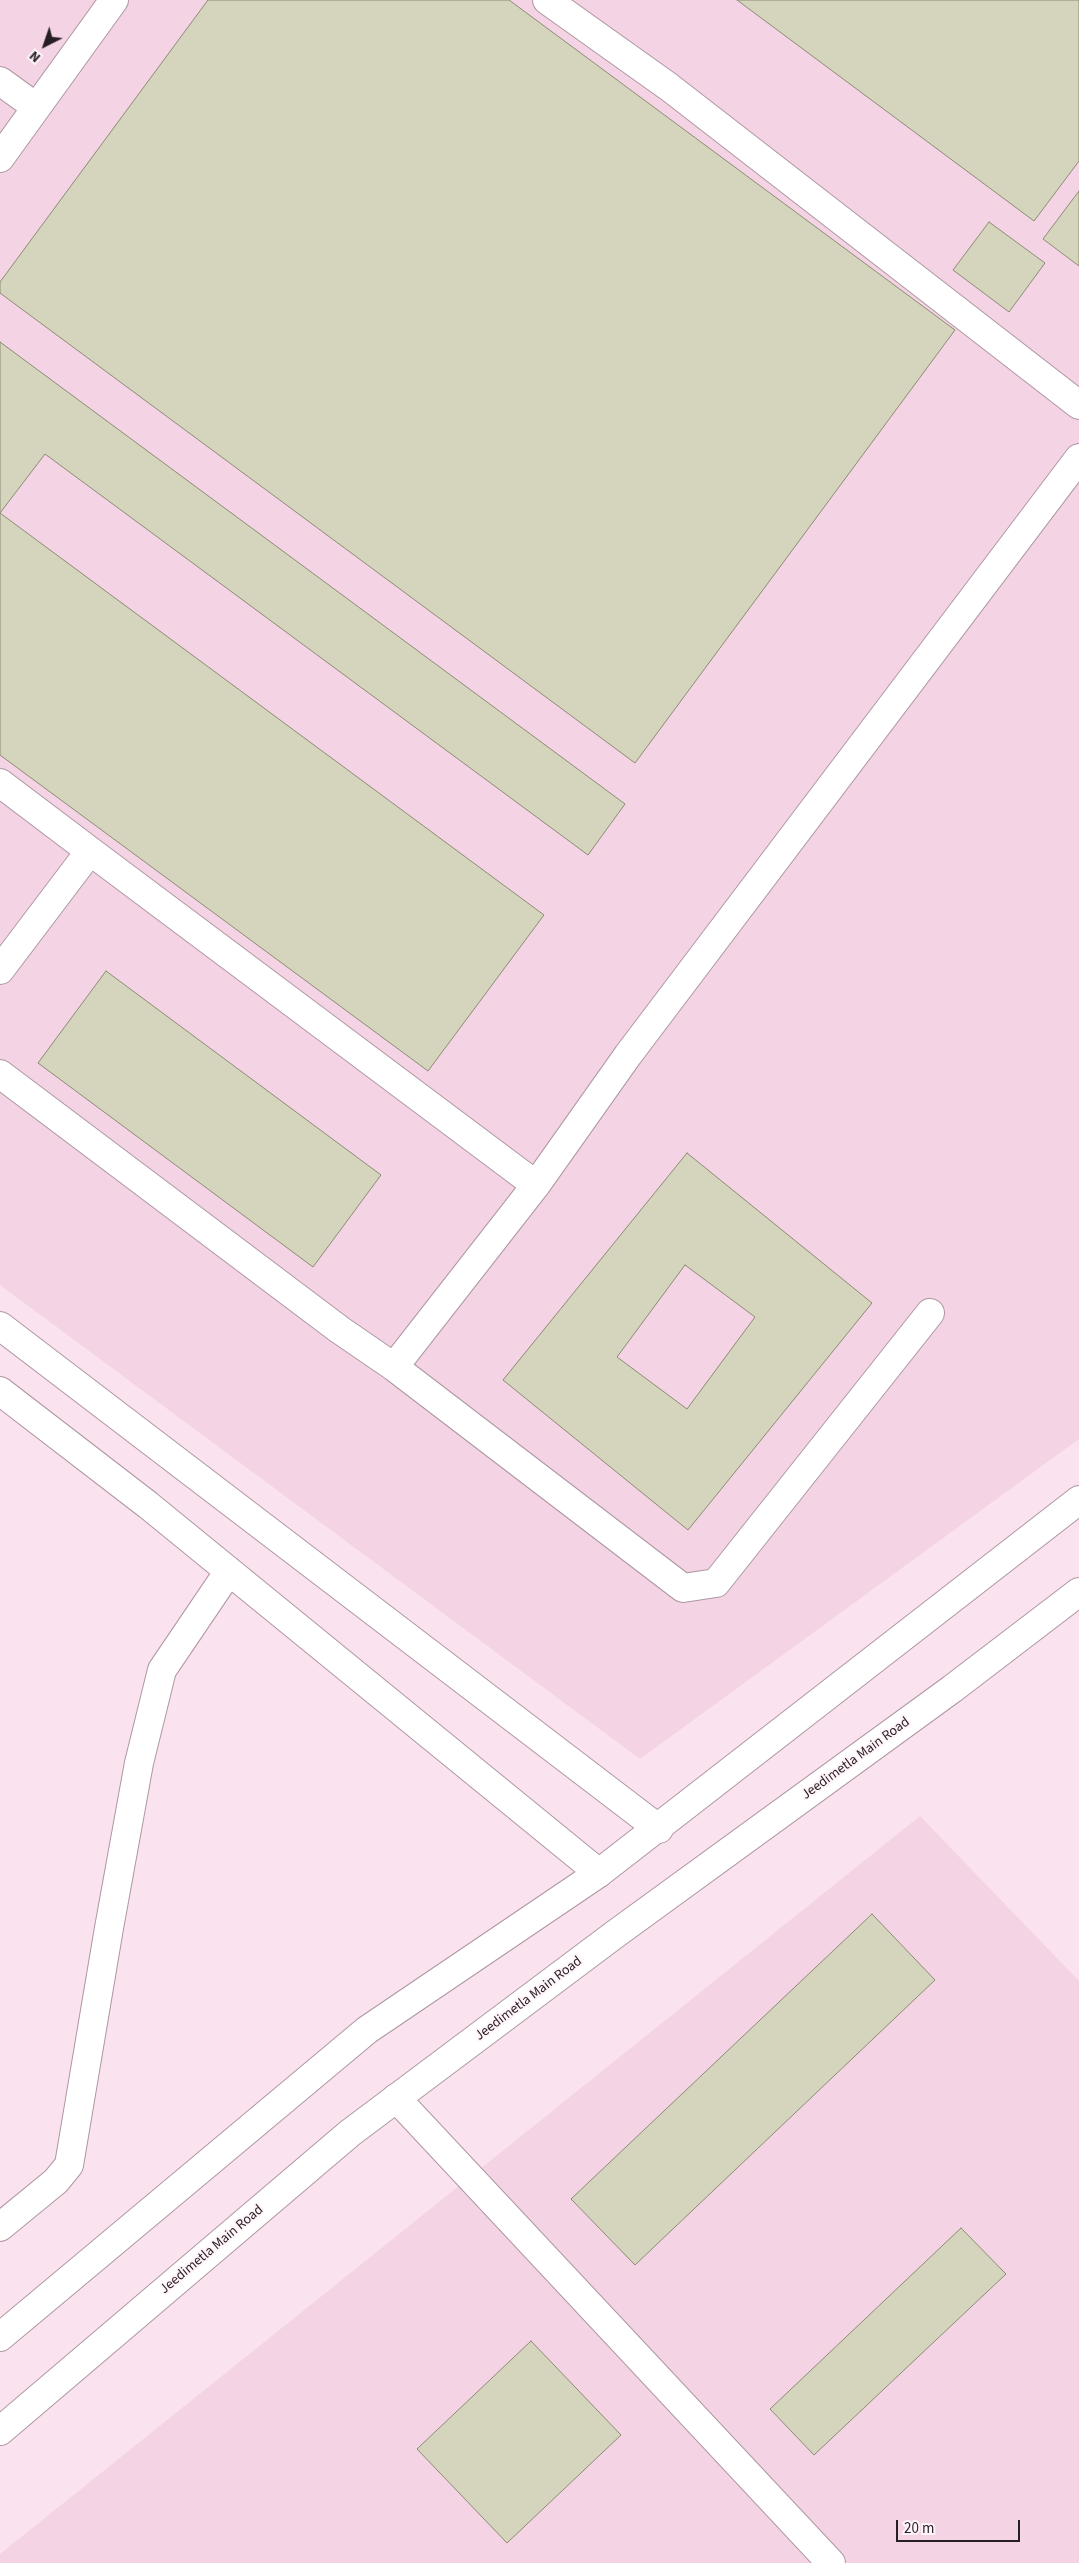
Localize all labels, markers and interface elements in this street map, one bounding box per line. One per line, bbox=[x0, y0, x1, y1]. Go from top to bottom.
north arrow bbox=[20, 20, 70, 70]
text: N bbox=[25, 46, 45, 67]
street label: Jeedimetla Main Road bbox=[799, 1714, 913, 1804]
street label: Jeedimetla Main Road bbox=[472, 1953, 586, 2045]
street label: Jeedimetla Main Road bbox=[157, 2202, 267, 2298]
scale bar bbox=[899, 2510, 1023, 2542]
text: 20 m bbox=[904, 2518, 934, 2539]

